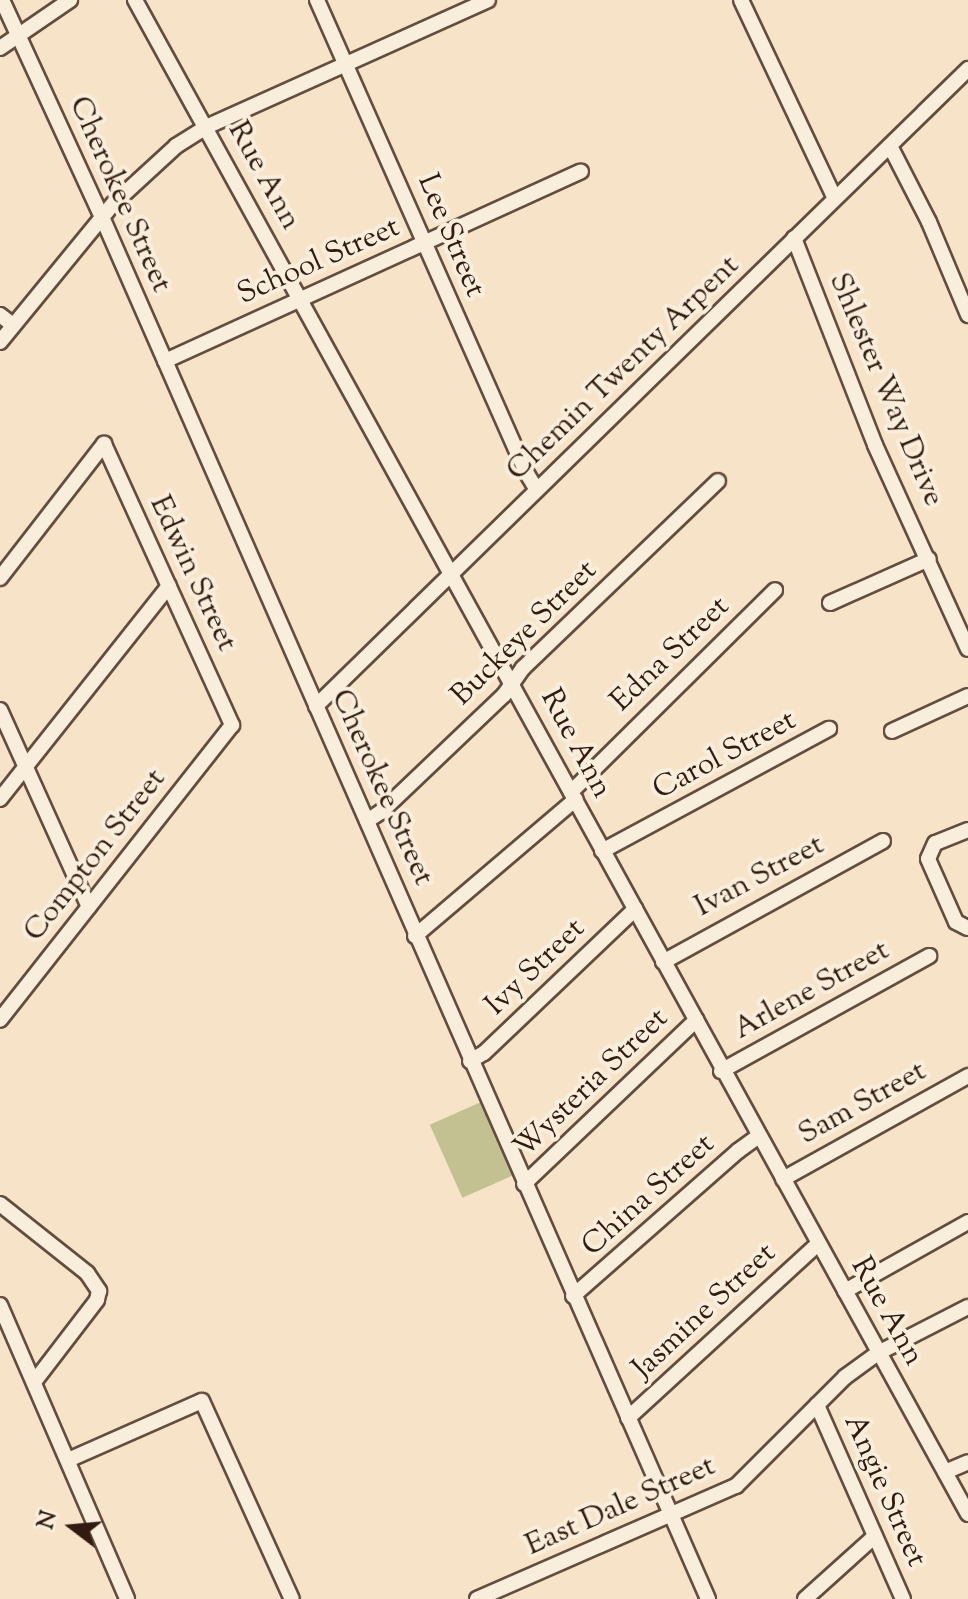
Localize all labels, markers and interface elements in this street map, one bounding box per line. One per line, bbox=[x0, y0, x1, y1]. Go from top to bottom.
street label: Cherokee Street bbox=[60, 91, 178, 299]
street label: Rue Ann bbox=[219, 116, 307, 236]
street label: Lee Street bbox=[408, 169, 492, 303]
street label: School Street bbox=[232, 210, 406, 314]
street label: Chemin Twenty Arpent bbox=[500, 249, 748, 489]
street label: Shlester Way Drive bbox=[820, 268, 950, 512]
street label: Edwin Street bbox=[140, 491, 244, 657]
street label: Buckeye Street bbox=[445, 554, 605, 714]
street label: Edna Street bbox=[604, 590, 738, 720]
street label: Rue Ann bbox=[531, 683, 619, 805]
street label: Cherokee Street bbox=[322, 684, 440, 892]
street label: Carol Street bbox=[647, 703, 803, 809]
street label: Compton Street bbox=[17, 763, 175, 949]
street label: Ivan Street bbox=[689, 828, 831, 926]
street label: Ivy Street bbox=[479, 912, 593, 1024]
street label: Arlene Street bbox=[728, 934, 896, 1048]
street label: Wysteria Street bbox=[508, 1002, 676, 1166]
street label: Sam Street bbox=[793, 1054, 933, 1154]
street label: China Street bbox=[575, 1127, 723, 1265]
street label: Jasmine Street bbox=[626, 1236, 784, 1388]
street label: Rue Ann bbox=[842, 1252, 930, 1372]
street label: Angie Street bbox=[834, 1409, 934, 1573]
street label: East Dale Street bbox=[521, 1449, 721, 1565]
north arrow bbox=[32, 1487, 112, 1567]
text: N bbox=[31, 1508, 67, 1533]

